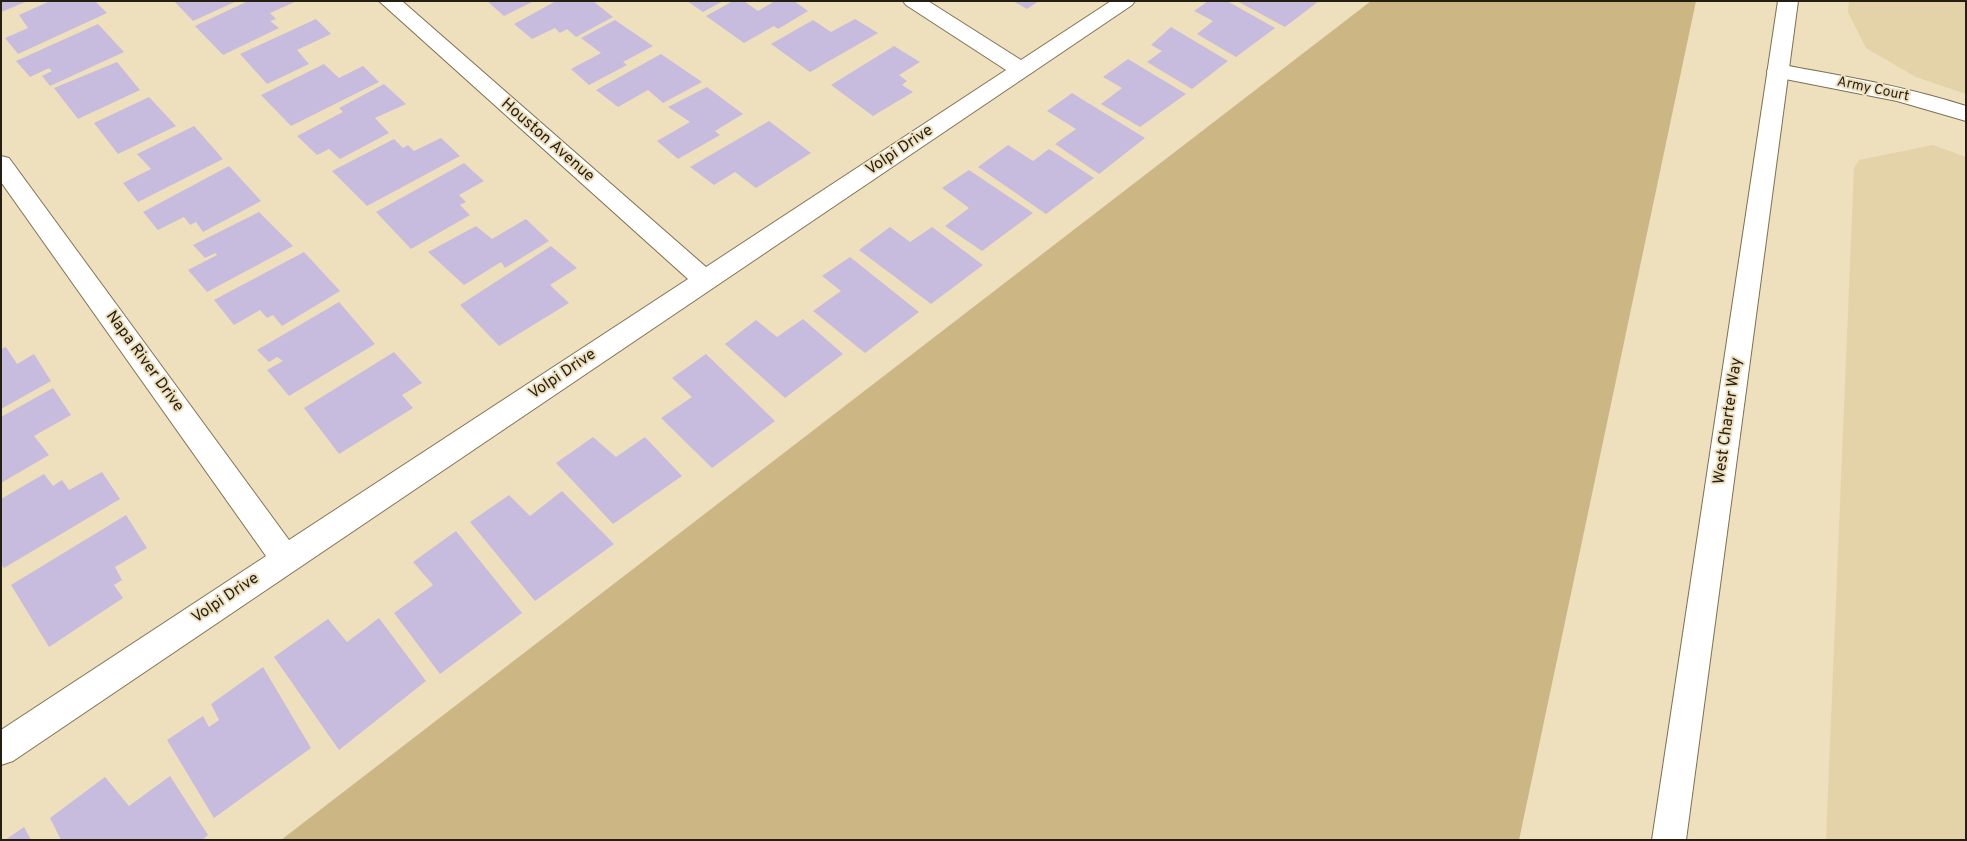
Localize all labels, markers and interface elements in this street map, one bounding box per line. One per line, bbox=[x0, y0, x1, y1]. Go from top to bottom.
street label: Army Court bbox=[1835, 74, 1911, 106]
street label: Houston Avenue bbox=[496, 95, 598, 187]
street label: Volpi Drive bbox=[863, 122, 937, 180]
street label: Napa River Drive bbox=[101, 308, 187, 416]
street label: Volpi Drive bbox=[526, 346, 600, 404]
street label: West Charter Way bbox=[1711, 356, 1747, 486]
street label: Volpi Drive bbox=[189, 570, 263, 628]

